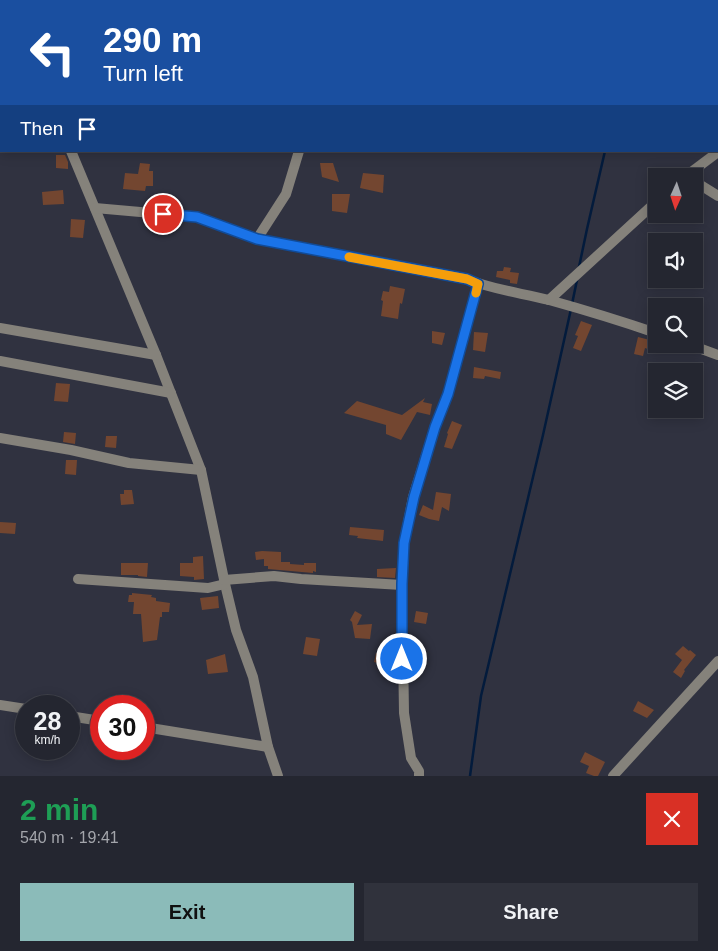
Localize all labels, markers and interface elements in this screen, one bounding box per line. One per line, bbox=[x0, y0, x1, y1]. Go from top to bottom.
icon: left bbox=[20, 20, 85, 85]
text: 290 m bbox=[103, 20, 202, 59]
text: Turn left bbox=[103, 61, 183, 86]
icon: arrive bbox=[73, 115, 101, 143]
text: Then bbox=[20, 118, 63, 139]
north arrow bbox=[648, 168, 702, 222]
map controls bbox=[648, 168, 703, 418]
pin bbox=[142, 193, 184, 235]
icon: arrive bbox=[149, 200, 177, 228]
button: sound bbox=[648, 233, 703, 288]
button: search bbox=[648, 298, 703, 353]
button: layers bbox=[648, 363, 703, 418]
position arrow bbox=[375, 632, 427, 684]
speed limit sign: 30 bbox=[90, 695, 155, 760]
text: 28 bbox=[34, 707, 61, 735]
text: km/h bbox=[34, 733, 61, 747]
text: 2 min bbox=[20, 793, 98, 826]
button: close bbox=[646, 793, 698, 845]
text: 540 m · 19:41 bbox=[20, 829, 119, 846]
button: Exit bbox=[20, 883, 354, 941]
button: Share bbox=[364, 883, 698, 941]

